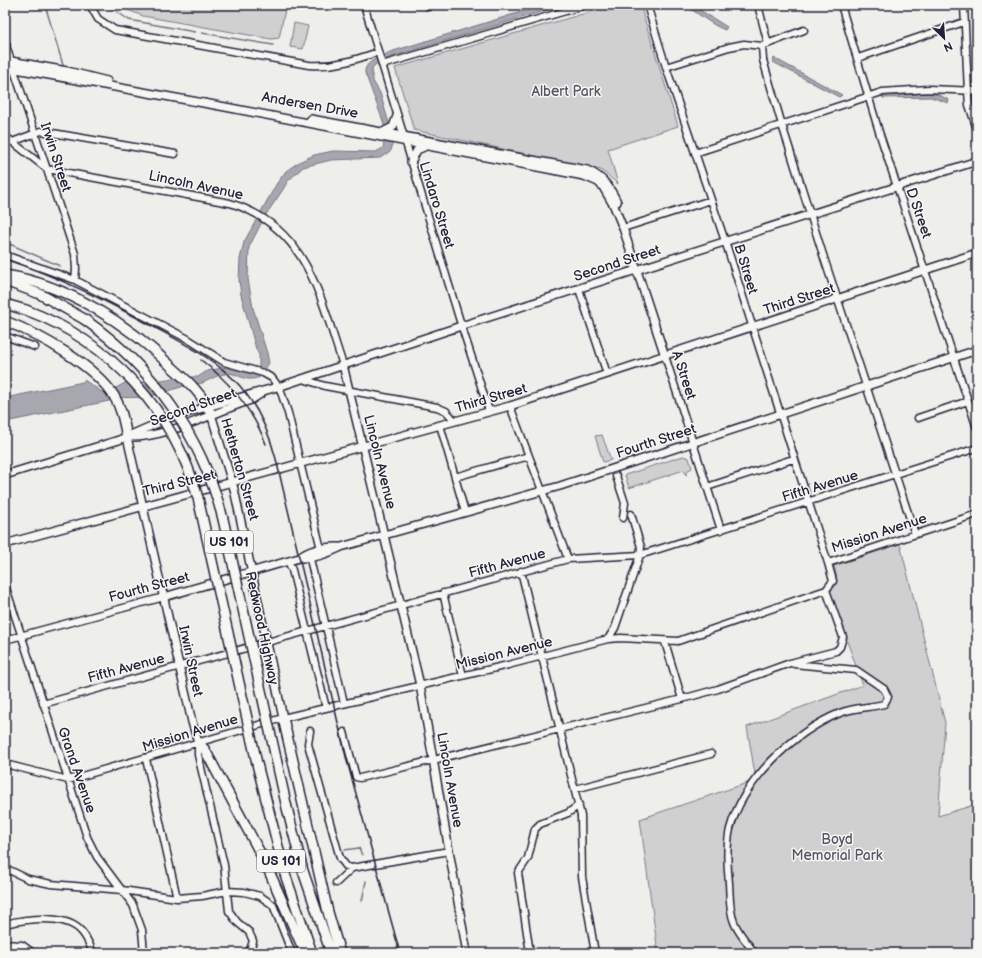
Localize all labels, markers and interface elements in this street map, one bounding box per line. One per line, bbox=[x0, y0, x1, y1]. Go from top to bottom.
north arrow bbox=[924, 18, 964, 58]
text: N bbox=[942, 39, 955, 54]
park label: Albert Park bbox=[531, 83, 601, 100]
street label: Andersen Drive bbox=[260, 88, 360, 122]
street label: Irwin Street bbox=[37, 120, 75, 194]
street label: Lindaro Street bbox=[416, 160, 458, 251]
street label: Lincoln Avenue bbox=[147, 167, 245, 203]
street label: D Street bbox=[902, 186, 936, 241]
street label: Second Street bbox=[572, 241, 663, 285]
street label: B Street bbox=[730, 242, 762, 297]
street label: Third Street bbox=[761, 279, 837, 318]
street label: A Street bbox=[668, 348, 700, 402]
street label: Third Street bbox=[453, 379, 529, 416]
street label: Second Street bbox=[148, 384, 239, 430]
street label: Lincoln Avenue bbox=[360, 413, 400, 511]
street label: Hetherton Street bbox=[217, 416, 263, 523]
street label: Fourth Street bbox=[614, 420, 699, 462]
street label: Third Street bbox=[141, 466, 218, 500]
street label: Fifth Avenue bbox=[780, 466, 860, 506]
street label: Mission Avenue bbox=[829, 510, 929, 556]
road number: US 101 bbox=[205, 531, 253, 553]
street label: Fifth Avenue bbox=[467, 545, 547, 581]
street label: Fourth Street bbox=[107, 568, 192, 606]
street label: Redwood Highway bbox=[242, 570, 282, 687]
street label: Irwin Street bbox=[175, 624, 207, 699]
street label: Mission Avenue bbox=[454, 633, 554, 673]
street label: Fifth Avenue bbox=[86, 650, 166, 686]
street label: Mission Avenue bbox=[140, 710, 240, 756]
street label: Grand Avenue bbox=[54, 725, 100, 815]
street label: Lincoln Avenue bbox=[433, 731, 467, 829]
park label: Boyd Memorial Park bbox=[791, 831, 883, 864]
road number: US 101 bbox=[257, 850, 305, 872]

